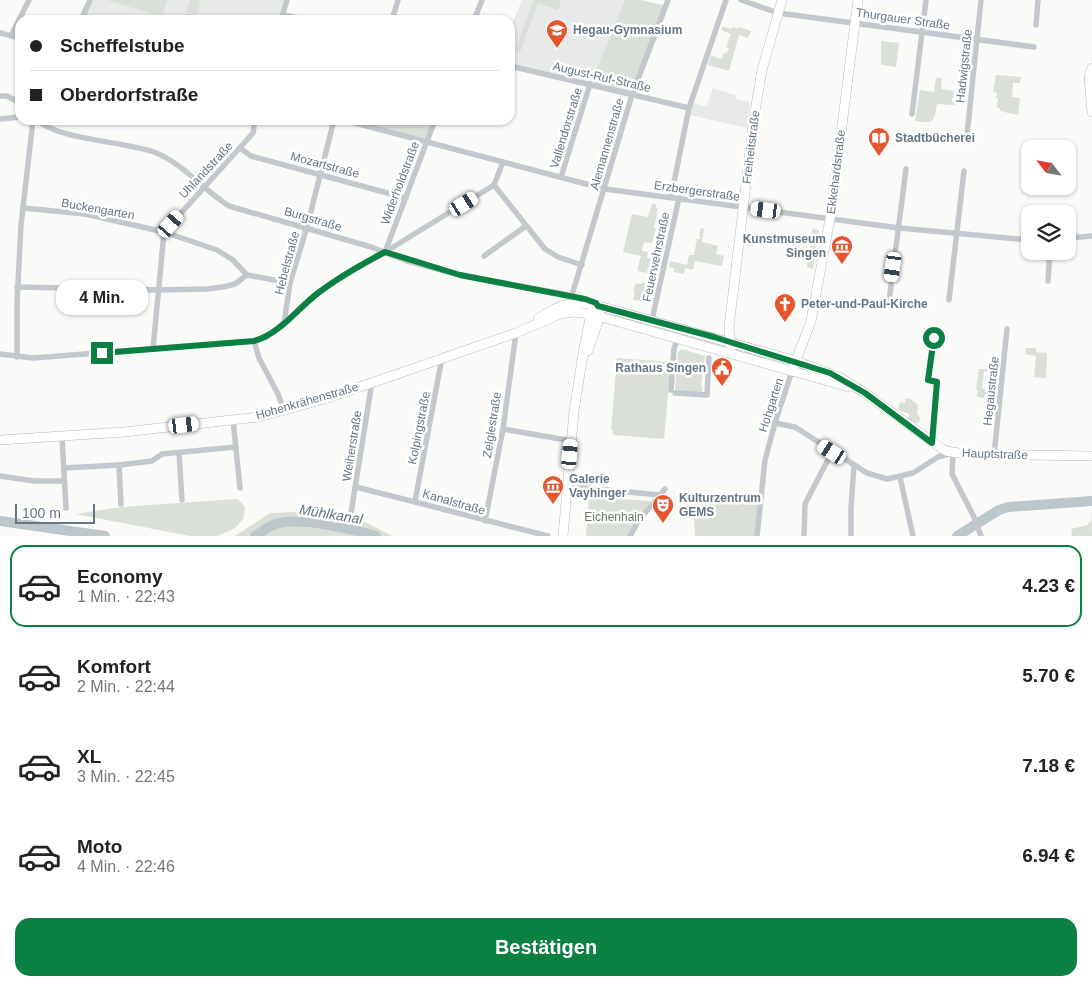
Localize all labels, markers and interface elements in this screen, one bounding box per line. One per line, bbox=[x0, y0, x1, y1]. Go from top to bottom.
street label: Thurgauer Straße bbox=[855, 5, 951, 33]
school or university icon: Hegau-Gymnasium bbox=[545, 18, 569, 49]
place label: Hegau-Gymnasium bbox=[573, 23, 682, 37]
street label: Hadwigstraße bbox=[953, 28, 975, 104]
text: Scheffelstube bbox=[60, 35, 185, 56]
street label: August-Ruf-Straße bbox=[552, 59, 653, 95]
text: Oberdorfstraße bbox=[60, 84, 198, 105]
street label: Vallendorstraße bbox=[547, 86, 585, 170]
street label: Alemannenstraße bbox=[587, 96, 627, 191]
street label: Freiheitstraße bbox=[740, 109, 762, 185]
library icon: Stadtbücherei bbox=[867, 126, 891, 157]
street label: Ekkehardstraße bbox=[824, 129, 848, 215]
place label: Stadtbücherei bbox=[895, 131, 975, 145]
street label: Uhlandstraße bbox=[176, 139, 236, 201]
street label: Widerholdstraße bbox=[378, 139, 422, 227]
north arrow bbox=[1021, 140, 1076, 195]
map controls bbox=[1021, 140, 1076, 260]
street label: Mozartstraße bbox=[289, 149, 361, 181]
street label: Erzbergerstraße bbox=[653, 178, 741, 204]
car bbox=[447, 190, 480, 218]
street label: Buckengarten bbox=[60, 196, 136, 222]
car bbox=[750, 201, 781, 219]
street label: Burgstraße bbox=[283, 204, 344, 234]
button: layers bbox=[1021, 205, 1076, 260]
car bbox=[155, 208, 186, 240]
street label: Feuerwehrstraße bbox=[640, 211, 672, 303]
street label: Hebelstraße bbox=[272, 229, 302, 296]
place label: Kunstmuseum Singen bbox=[743, 232, 826, 260]
museum icon: Kunstmuseum Singen bbox=[830, 234, 854, 265]
car bbox=[883, 251, 902, 283]
callout: 4 Min. bbox=[56, 280, 148, 316]
text: 4 Min. bbox=[79, 289, 125, 306]
church icon: Peter-und-Paul-Kirche bbox=[773, 292, 797, 323]
place label: Peter-und-Paul-Kirche bbox=[801, 297, 928, 311]
route start bbox=[923, 327, 945, 349]
route end bbox=[91, 342, 113, 364]
street label: Hegaustraße bbox=[980, 355, 1002, 426]
public building icon: Rathaus Singen bbox=[710, 356, 734, 387]
place label: Rathaus Singen bbox=[615, 361, 706, 375]
street label: Hohgarten bbox=[756, 376, 786, 434]
street label: Hohenkrähenstraße bbox=[254, 380, 360, 422]
street label: Kolpingstraße bbox=[405, 390, 433, 466]
street label: Zelglestraße bbox=[480, 391, 504, 459]
street label: Weiherstraße bbox=[339, 409, 365, 483]
car bbox=[168, 416, 199, 434]
car bbox=[561, 438, 578, 470]
car bbox=[815, 438, 848, 466]
street label: Hauptstraße bbox=[962, 446, 1029, 462]
place label: Galerie Vayhinger bbox=[569, 472, 627, 500]
museum icon: Galerie Vayhinger bbox=[541, 474, 565, 505]
street label: Kanalstraße bbox=[421, 486, 487, 518]
place label: Kulturzentrum GEMS bbox=[679, 491, 761, 519]
theatre icon: Kulturzentrum GEMS bbox=[651, 493, 675, 524]
scale bar bbox=[15, 501, 95, 524]
water label: Mühlkanal bbox=[298, 501, 365, 527]
text: 100 m bbox=[22, 505, 61, 521]
park label: Eichenhain bbox=[584, 510, 644, 524]
icon: car bbox=[17, 564, 62, 609]
text: Economy bbox=[77, 566, 163, 587]
text: 4.23 € bbox=[1022, 575, 1075, 596]
text: 1 Min. · 22:43 bbox=[77, 588, 175, 605]
icon: car bbox=[17, 654, 62, 699]
text: Komfort bbox=[77, 656, 151, 677]
text: 5.70 € bbox=[1022, 665, 1075, 686]
text: 2 Min. · 22:44 bbox=[77, 678, 175, 695]
icon: car bbox=[17, 744, 62, 789]
text: XL bbox=[77, 746, 101, 767]
text: 7.18 € bbox=[1022, 755, 1075, 776]
text: 3 Min. · 22:45 bbox=[77, 768, 175, 785]
icon: car bbox=[17, 834, 62, 879]
text: Moto bbox=[77, 836, 122, 857]
text: 6.94 € bbox=[1022, 845, 1075, 866]
text: 4 Min. · 22:46 bbox=[77, 858, 175, 875]
button: Bestätigen bbox=[15, 918, 1077, 976]

